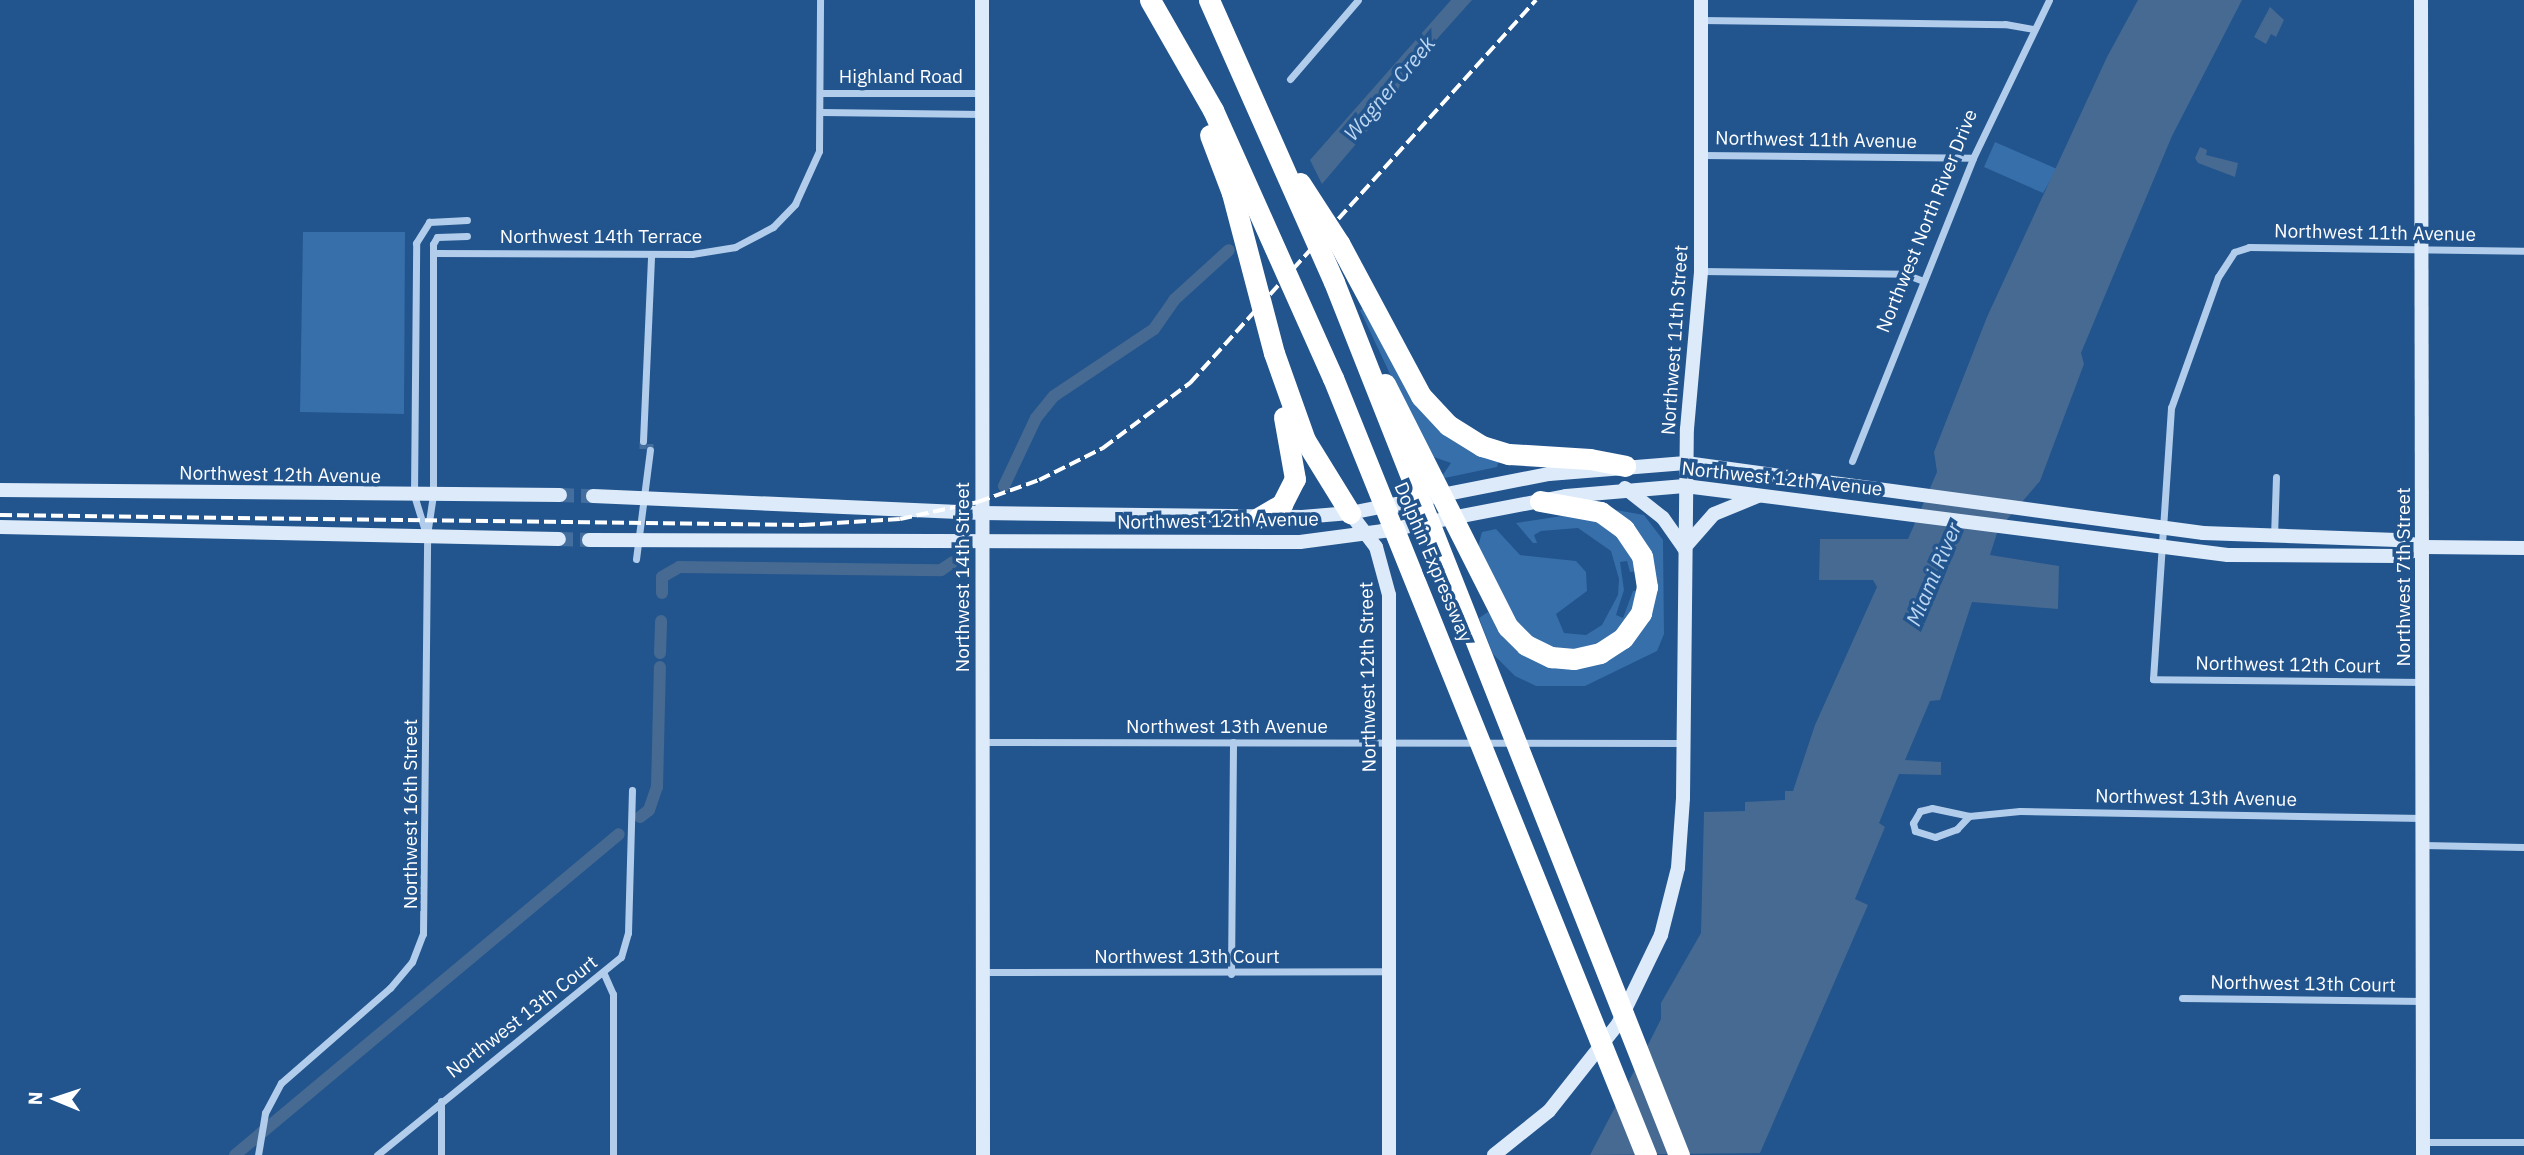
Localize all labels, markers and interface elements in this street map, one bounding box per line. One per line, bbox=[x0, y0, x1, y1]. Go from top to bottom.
water label: Wagner Creek bbox=[1338, 31, 1440, 145]
street label: Highland Road bbox=[839, 66, 963, 88]
street label: Northwest North River Drive bbox=[1872, 106, 1982, 336]
street label: Northwest 11th Avenue bbox=[1715, 127, 1917, 153]
street label: Northwest 11th Avenue bbox=[2274, 220, 2476, 246]
street label: Northwest 14th Terrace bbox=[500, 226, 702, 248]
street label: Northwest 11th Street bbox=[1657, 244, 1693, 436]
street label: Northwest 12th Avenue bbox=[1680, 457, 1884, 501]
street label: Northwest 12th Avenue bbox=[179, 462, 381, 488]
street label: Dolphin Expressway bbox=[1389, 479, 1477, 645]
street label: Northwest 14th Street bbox=[952, 482, 974, 672]
street label: Northwest 7th Street bbox=[2393, 487, 2415, 667]
street label: Northwest 12th Avenue bbox=[1117, 508, 1319, 534]
water label: Miami River bbox=[1900, 519, 1966, 629]
street label: Northwest 12th Street bbox=[1355, 582, 1381, 772]
street label: Northwest 12th Court bbox=[2195, 652, 2381, 678]
street label: Northwest 13th Avenue bbox=[1126, 716, 1328, 738]
street label: Northwest 16th Street bbox=[400, 719, 422, 909]
street label: Northwest 13th Avenue bbox=[2095, 785, 2297, 811]
street label: Northwest 13th Court bbox=[1094, 946, 1280, 968]
street label: Northwest 13th Court bbox=[442, 951, 602, 1083]
street label: Northwest 13th Court bbox=[2210, 971, 2396, 997]
north arrow bbox=[21, 1064, 91, 1134]
text: N bbox=[23, 1091, 47, 1106]

